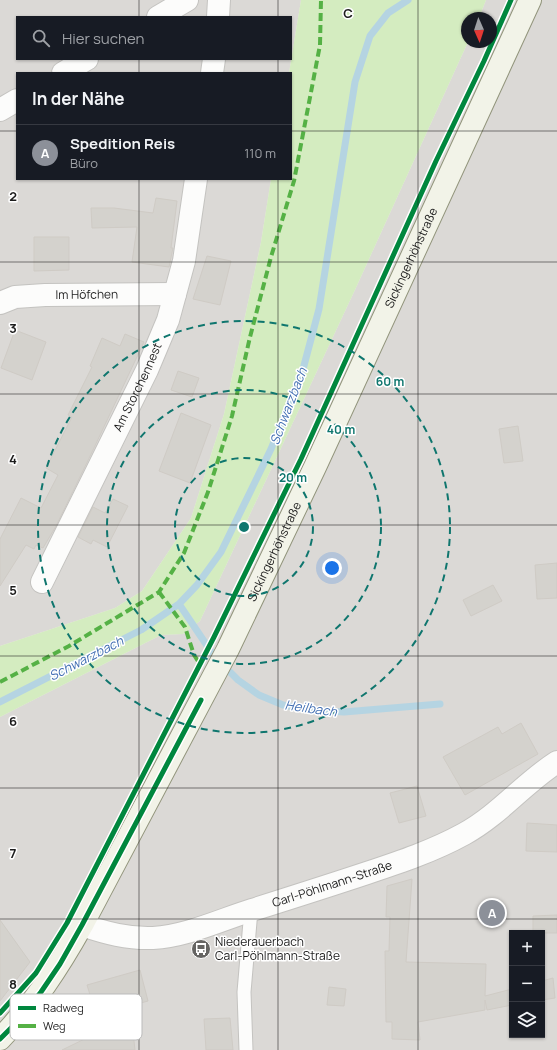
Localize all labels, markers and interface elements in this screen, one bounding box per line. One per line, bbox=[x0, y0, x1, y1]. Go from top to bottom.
text: C bbox=[343, 4, 353, 22]
north arrow bbox=[461, 12, 497, 48]
search box bbox=[16, 16, 292, 60]
icon: search bbox=[30, 27, 52, 49]
text: Hier suchen bbox=[62, 28, 144, 49]
text: In der Nähe bbox=[32, 87, 125, 110]
text: Spedition Reis bbox=[70, 133, 175, 154]
text: A bbox=[41, 144, 49, 162]
text: 110 m bbox=[244, 144, 276, 162]
text: Büro bbox=[70, 154, 98, 172]
text: 2 bbox=[9, 187, 17, 205]
street label: Sickingerhöhstraße bbox=[380, 205, 441, 311]
street label: Im Höfchen bbox=[55, 285, 118, 303]
text: 3 bbox=[9, 319, 17, 337]
street label: Am Storchennest bbox=[109, 340, 166, 434]
water label: Schwarzbach bbox=[265, 364, 311, 447]
text: 60 m bbox=[376, 373, 404, 390]
text: 40 m bbox=[327, 421, 355, 438]
text: 4 bbox=[9, 450, 17, 468]
text: 20 m bbox=[279, 469, 307, 486]
street label: Sickingerhöhstraße bbox=[243, 499, 305, 604]
centre of rings bbox=[237, 520, 251, 534]
your location bbox=[322, 558, 342, 578]
text: 5 bbox=[9, 581, 17, 599]
water label: Schwarzbach bbox=[46, 631, 127, 684]
water label: Heilbach bbox=[284, 695, 339, 721]
text: 6 bbox=[9, 712, 17, 730]
text: 7 bbox=[10, 844, 17, 862]
street label: Carl-Pöhlmann-Straße bbox=[270, 856, 394, 911]
pin: A bbox=[479, 898, 505, 928]
map controls bbox=[509, 930, 545, 1038]
button: + bbox=[509, 930, 545, 966]
place label: Niederauerbach Carl-Pöhlmann-Straße bbox=[215, 933, 340, 964]
bus stop icon: Niederauerbach Carl-Pöhlmann-Straße bbox=[190, 938, 212, 960]
button: − bbox=[509, 966, 545, 1002]
text: 8 bbox=[9, 975, 17, 993]
legend bbox=[10, 994, 142, 1040]
text: Radweg bbox=[43, 1000, 84, 1015]
button: layers bbox=[509, 1002, 545, 1038]
text: Weg bbox=[43, 1018, 66, 1033]

